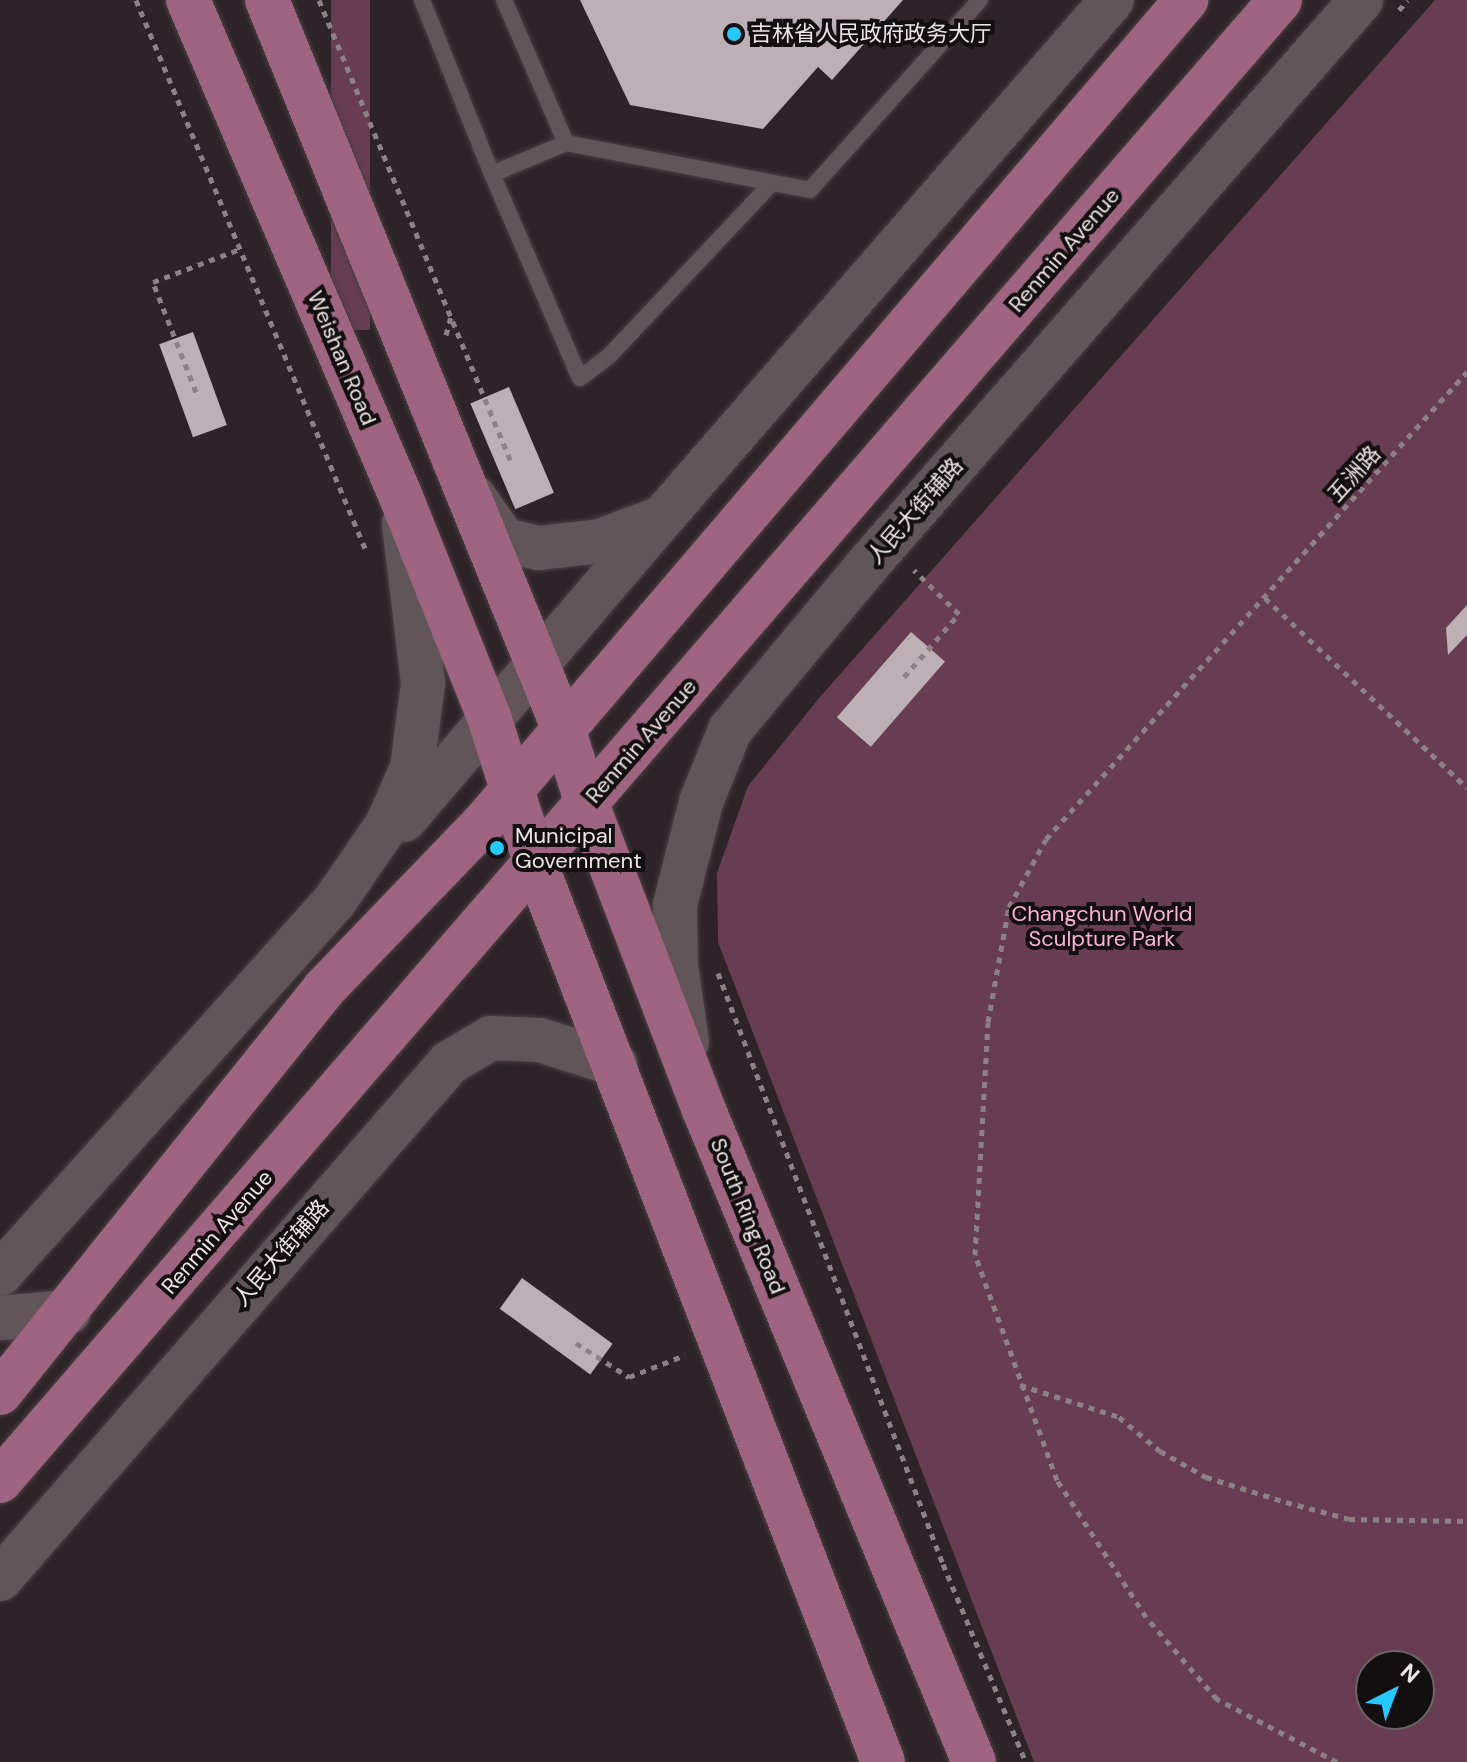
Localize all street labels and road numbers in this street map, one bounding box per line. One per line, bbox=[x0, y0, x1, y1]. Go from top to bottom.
street label: Renmin Avenue bbox=[1003, 183, 1125, 317]
street label: Weishan Road bbox=[302, 287, 382, 429]
street label: 五洲路 bbox=[1322, 441, 1386, 507]
street label: 人民大街辅路 bbox=[862, 453, 968, 569]
street label: Renmin Avenue bbox=[580, 674, 702, 808]
street label: South Ring Road bbox=[705, 1134, 791, 1298]
street label: Renmin Avenue bbox=[156, 1165, 278, 1299]
street label: 人民大街辅路 bbox=[228, 1195, 334, 1311]

